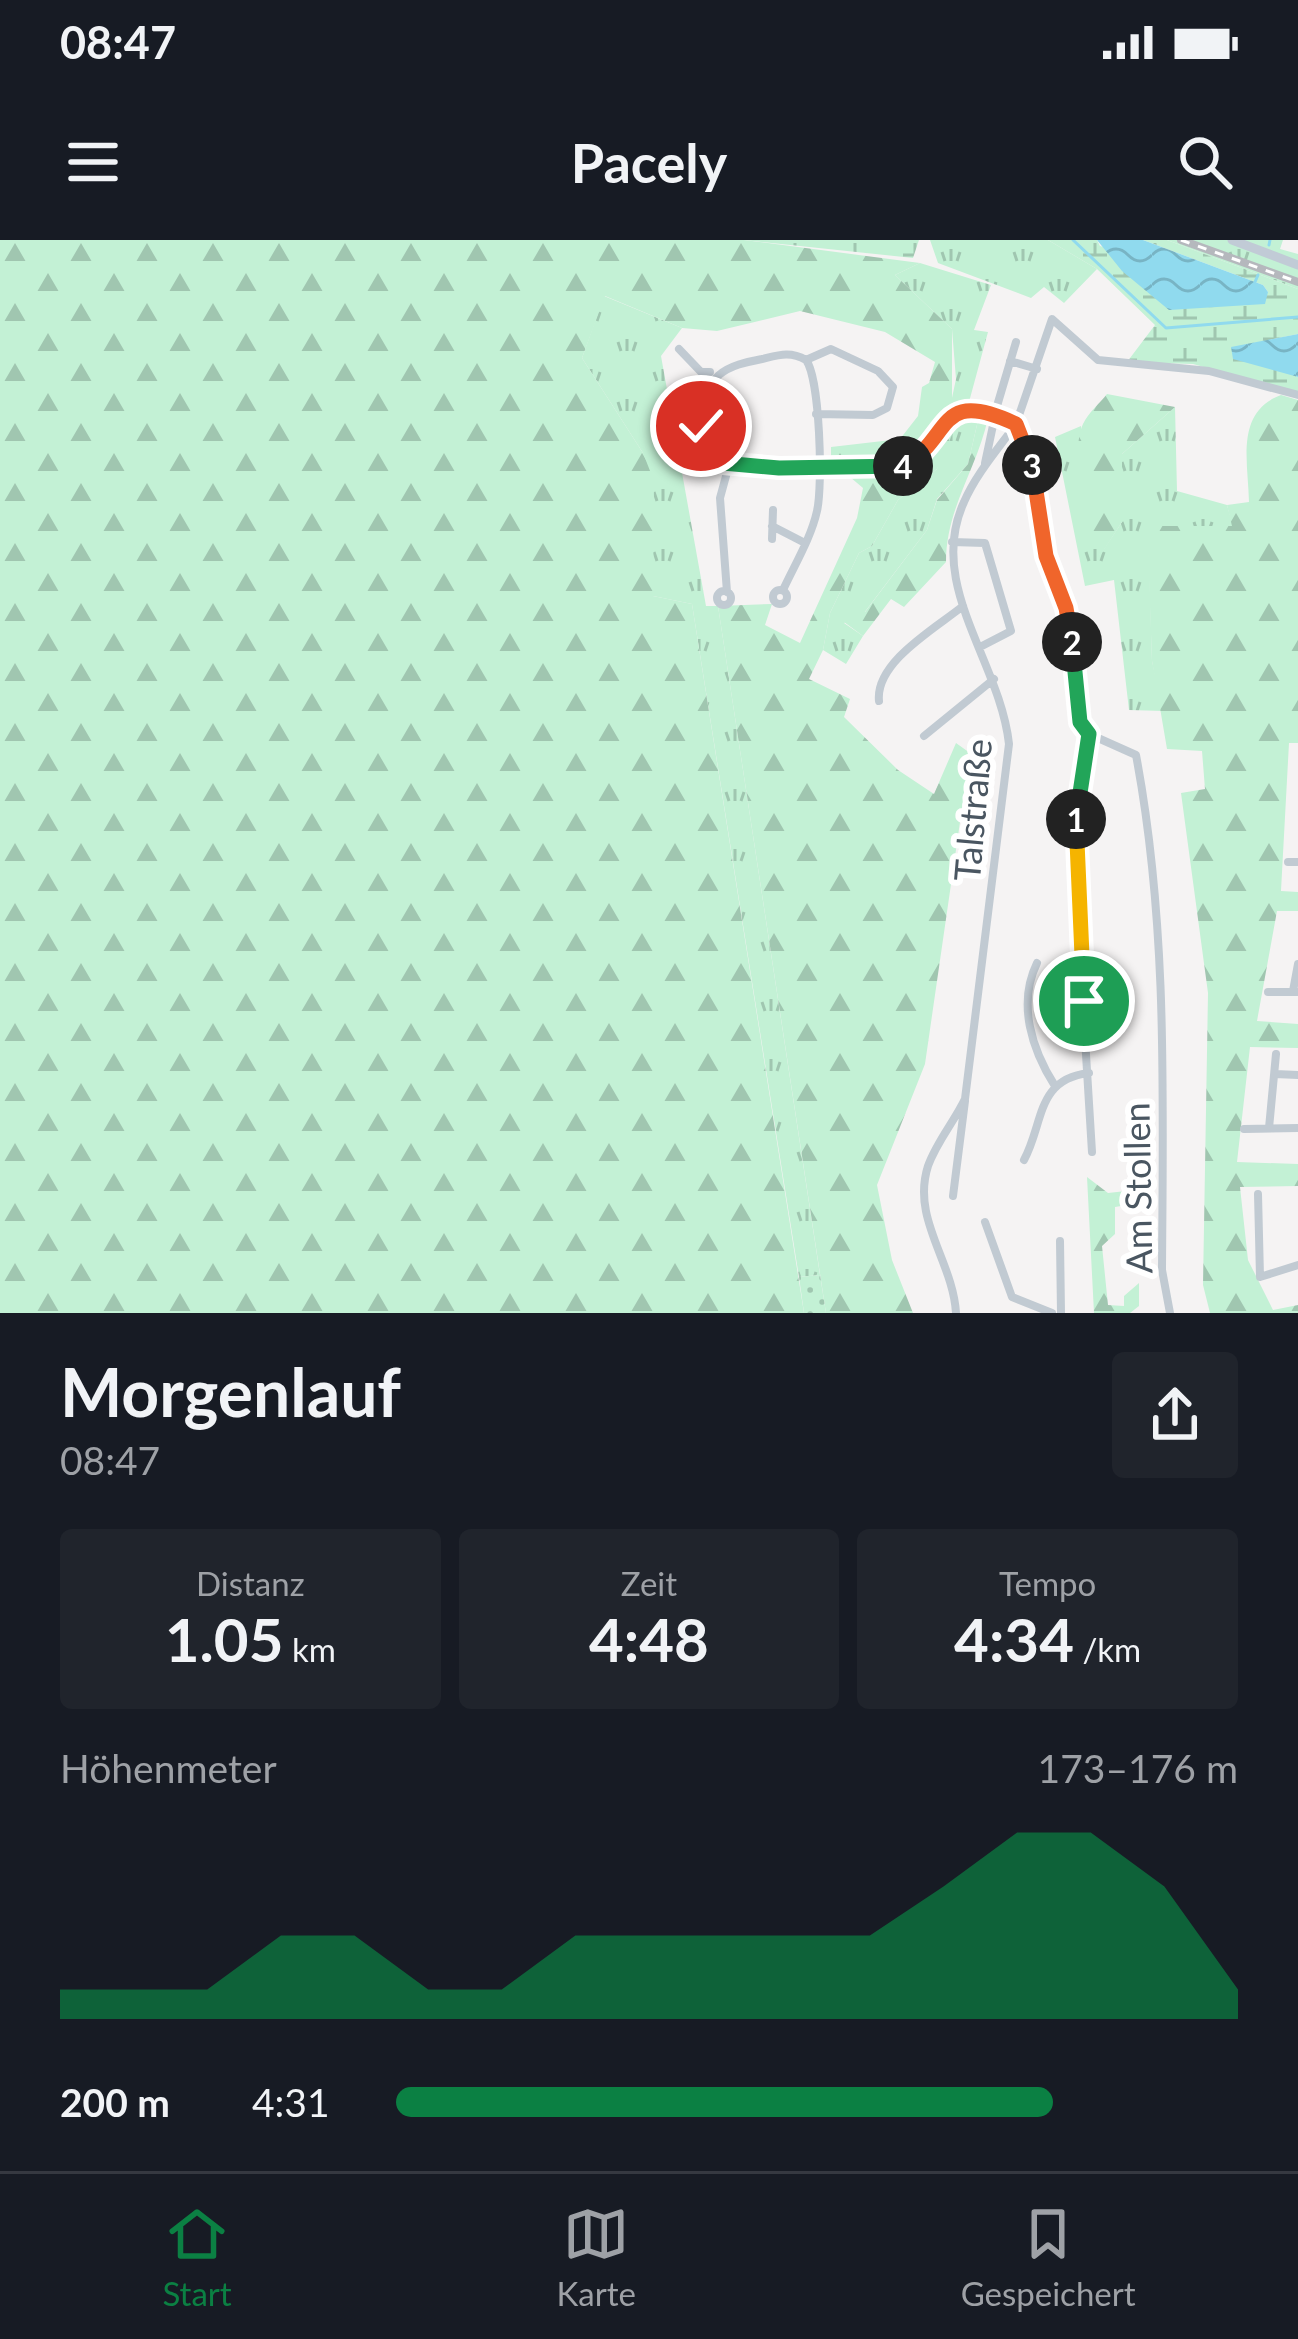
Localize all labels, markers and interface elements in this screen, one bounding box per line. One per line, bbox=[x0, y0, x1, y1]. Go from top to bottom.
text: 08:47 bbox=[60, 15, 176, 69]
icon: menu bbox=[60, 129, 126, 195]
icon: search bbox=[1172, 129, 1238, 195]
text: Pacely bbox=[571, 130, 727, 195]
pin bbox=[650, 375, 752, 477]
icon: check bbox=[668, 393, 734, 459]
pin: 3 bbox=[1002, 435, 1062, 495]
pin: 4 bbox=[873, 436, 933, 496]
text: 3 bbox=[1022, 445, 1042, 485]
text: 4 bbox=[893, 446, 913, 486]
pin: 2 bbox=[1042, 612, 1102, 672]
text: 2 bbox=[1062, 622, 1082, 662]
street label: Talstraße bbox=[944, 737, 1000, 883]
pin: 1 bbox=[1046, 789, 1106, 849]
text: 1 bbox=[1066, 799, 1086, 839]
pin bbox=[1033, 950, 1135, 1052]
icon: arrive bbox=[1051, 968, 1117, 1034]
street label: Am Stollen bbox=[1114, 1102, 1160, 1274]
text: Morgenlauf bbox=[60, 1352, 401, 1431]
button: share bbox=[1112, 1352, 1238, 1478]
text: 08:47 bbox=[60, 1437, 160, 1483]
text: Distanz bbox=[196, 1563, 305, 1603]
text: Zeit bbox=[621, 1563, 677, 1603]
text: Tempo bbox=[999, 1563, 1096, 1603]
text: 1.05 bbox=[165, 1603, 283, 1675]
text: 4:48 bbox=[589, 1603, 709, 1675]
text: 4:34 bbox=[954, 1603, 1074, 1675]
text: km bbox=[283, 1629, 336, 1669]
text: /km bbox=[1074, 1629, 1141, 1669]
text: Höhenmeter bbox=[60, 1745, 277, 1791]
text: 173–176 m bbox=[1038, 1745, 1238, 1791]
text: 200 m bbox=[60, 2079, 170, 2125]
text: 4:31 bbox=[252, 2079, 330, 2125]
tab: Start bbox=[162, 2201, 232, 2313]
tab: Karte bbox=[556, 2201, 636, 2313]
tab: Gespeichert bbox=[961, 2201, 1136, 2313]

